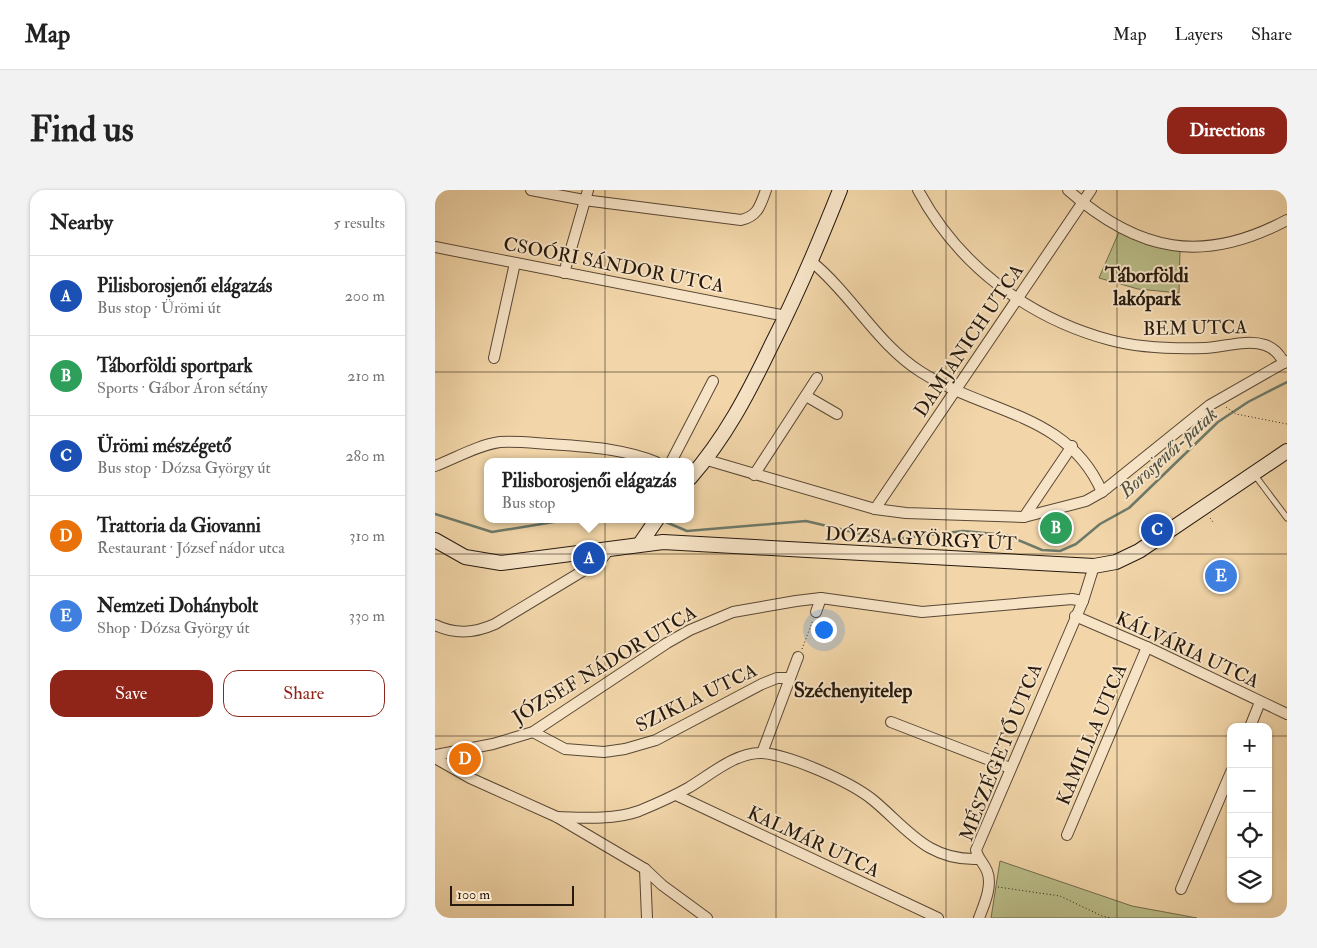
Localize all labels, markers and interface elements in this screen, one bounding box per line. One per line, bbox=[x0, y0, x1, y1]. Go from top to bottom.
text: Map bbox=[25, 19, 70, 50]
text: Map bbox=[1113, 23, 1147, 46]
text: Layers bbox=[1175, 23, 1223, 46]
text: Share bbox=[1251, 23, 1292, 46]
button: Directions bbox=[1167, 107, 1287, 154]
text: Find us bbox=[30, 108, 134, 152]
text: Nearby bbox=[50, 209, 113, 236]
text: 5 results bbox=[334, 213, 385, 233]
street label: CSOÓRI SÁNDOR UTCA bbox=[501, 230, 727, 298]
street label: DAMJANICH UTCA bbox=[909, 259, 1029, 422]
district label: Táborföldi lakópark bbox=[1104, 263, 1190, 312]
text: Pilisborosjenői elágazás bbox=[97, 274, 272, 298]
text: A bbox=[61, 286, 71, 306]
text: 200 m bbox=[345, 286, 385, 306]
text: Bus stop · Ürömi út bbox=[97, 298, 221, 318]
street label: BEM UTCA bbox=[1143, 315, 1247, 341]
text: Táborföldi sportpark bbox=[97, 354, 253, 378]
text: B bbox=[61, 366, 71, 386]
text: 210 m bbox=[347, 366, 385, 386]
text: Sports · Gábor Áron sétány bbox=[97, 378, 268, 398]
water label: Borosjenői-patak bbox=[1113, 402, 1223, 504]
text: Ürömi mészégető bbox=[97, 434, 231, 458]
text: C bbox=[60, 446, 72, 466]
text: 280 m bbox=[345, 446, 385, 466]
text: Bus stop · Dózsa György út bbox=[97, 458, 271, 478]
popup bbox=[484, 458, 694, 523]
text: Pilisborosjenői elágazás bbox=[501, 469, 677, 493]
text: Bus stop bbox=[501, 493, 555, 513]
pin: B bbox=[1040, 509, 1072, 547]
pin: C bbox=[1141, 511, 1173, 549]
text: Trattoria da Giovanni bbox=[97, 514, 261, 538]
street label: DÓZSA GYÖRGY ÚT bbox=[825, 520, 1017, 556]
text: D bbox=[59, 526, 73, 546]
text: 310 m bbox=[349, 526, 385, 546]
text: Restaurant · József nádor utca bbox=[97, 538, 285, 558]
pin: A bbox=[573, 539, 605, 577]
pin: E bbox=[1205, 557, 1237, 595]
text: Nemzeti Dohánybolt bbox=[97, 594, 258, 618]
street label: JÓZSEF NÁDOR UTCA bbox=[506, 599, 701, 730]
street label: KÁLVÁRIA UTCA bbox=[1112, 604, 1264, 694]
text: E bbox=[60, 606, 72, 626]
text: 330 m bbox=[349, 606, 385, 626]
your location bbox=[811, 617, 837, 643]
text: Shop · Dózsa György út bbox=[97, 618, 250, 638]
street label: SZIKLA UTCA bbox=[632, 658, 761, 738]
street label: MÉSZÉGETŐ UTCA bbox=[952, 659, 1048, 845]
street label: KAMILLA UTCA bbox=[1051, 660, 1133, 809]
button: Save bbox=[50, 670, 213, 717]
button: Share bbox=[223, 670, 385, 717]
district label: Széchenyitelep bbox=[794, 678, 912, 704]
map controls bbox=[1227, 723, 1272, 903]
button: + bbox=[1227, 723, 1272, 768]
pin: D bbox=[449, 740, 481, 778]
button: − bbox=[1227, 768, 1272, 813]
street label: KALMÁR UTCA bbox=[744, 799, 884, 883]
button: locate bbox=[1227, 813, 1272, 858]
button: layers bbox=[1227, 858, 1272, 903]
scale bar bbox=[450, 883, 574, 906]
text: 100 m bbox=[457, 886, 490, 903]

